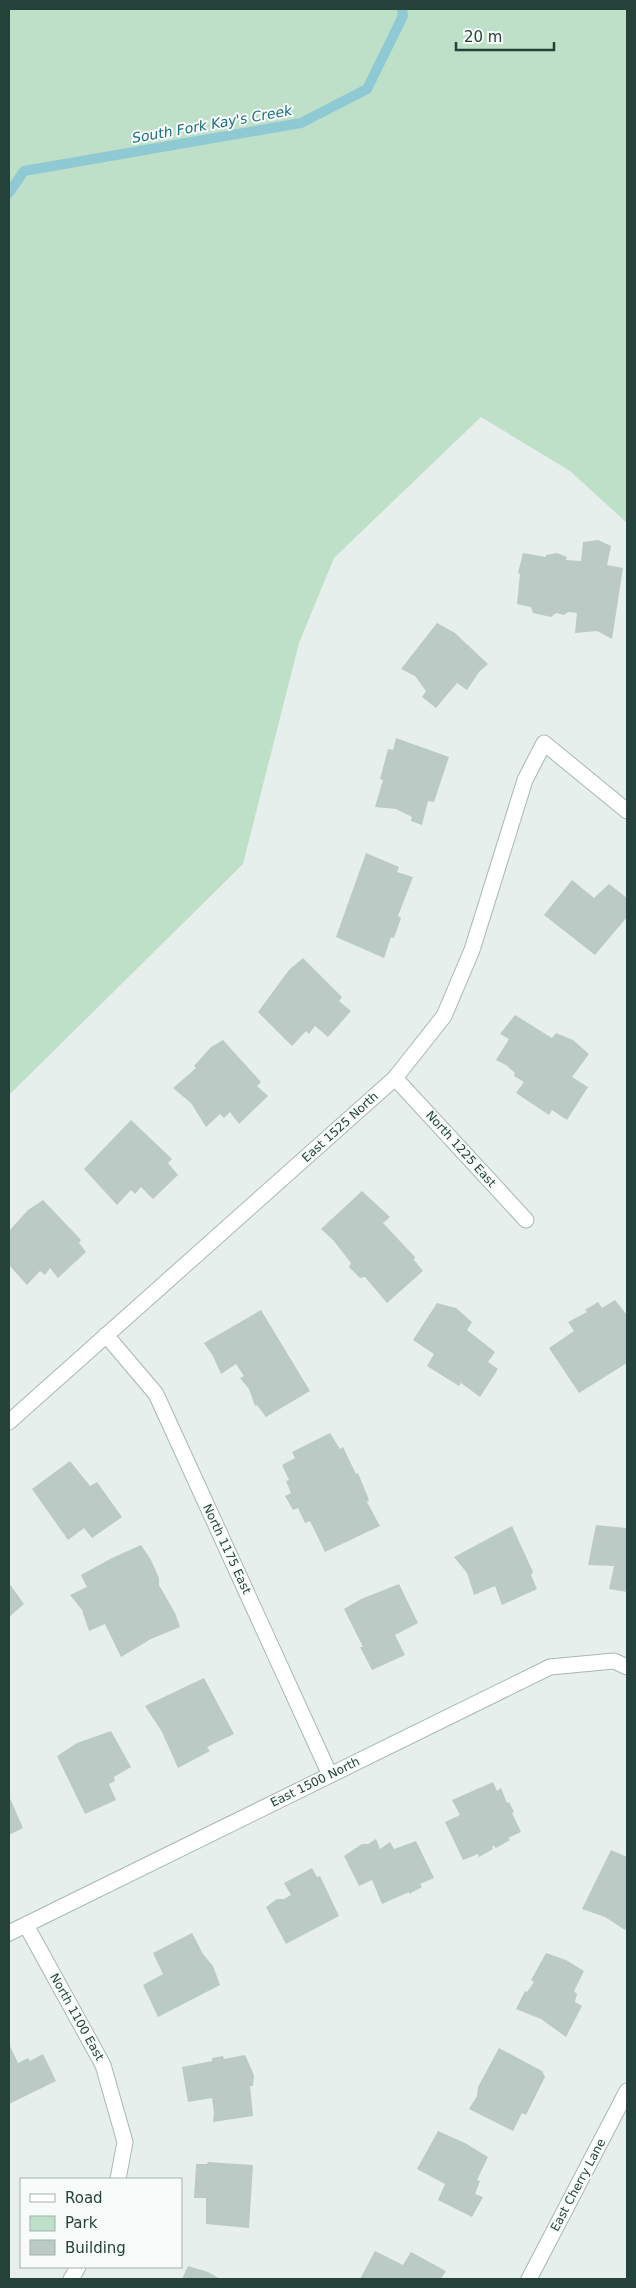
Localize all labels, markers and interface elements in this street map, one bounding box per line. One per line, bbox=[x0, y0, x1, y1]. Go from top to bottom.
scale bar bbox=[456, 20, 554, 52]
text: 20 m bbox=[464, 28, 502, 46]
water label: South Fork Kay's Creek bbox=[131, 102, 294, 146]
street label: East 1525 North bbox=[299, 1089, 381, 1165]
street label: North 1225 East bbox=[423, 1108, 499, 1190]
street label: North 1175 East bbox=[200, 1502, 254, 1596]
street label: East 1500 North bbox=[268, 1754, 362, 1810]
street label: North 1100 East bbox=[47, 1971, 107, 2063]
street label: East Cherry Lane bbox=[548, 2136, 608, 2234]
legend bbox=[20, 2178, 182, 2268]
text: Road bbox=[65, 2189, 103, 2207]
text: Park bbox=[65, 2214, 98, 2232]
text: Building bbox=[65, 2239, 126, 2257]

